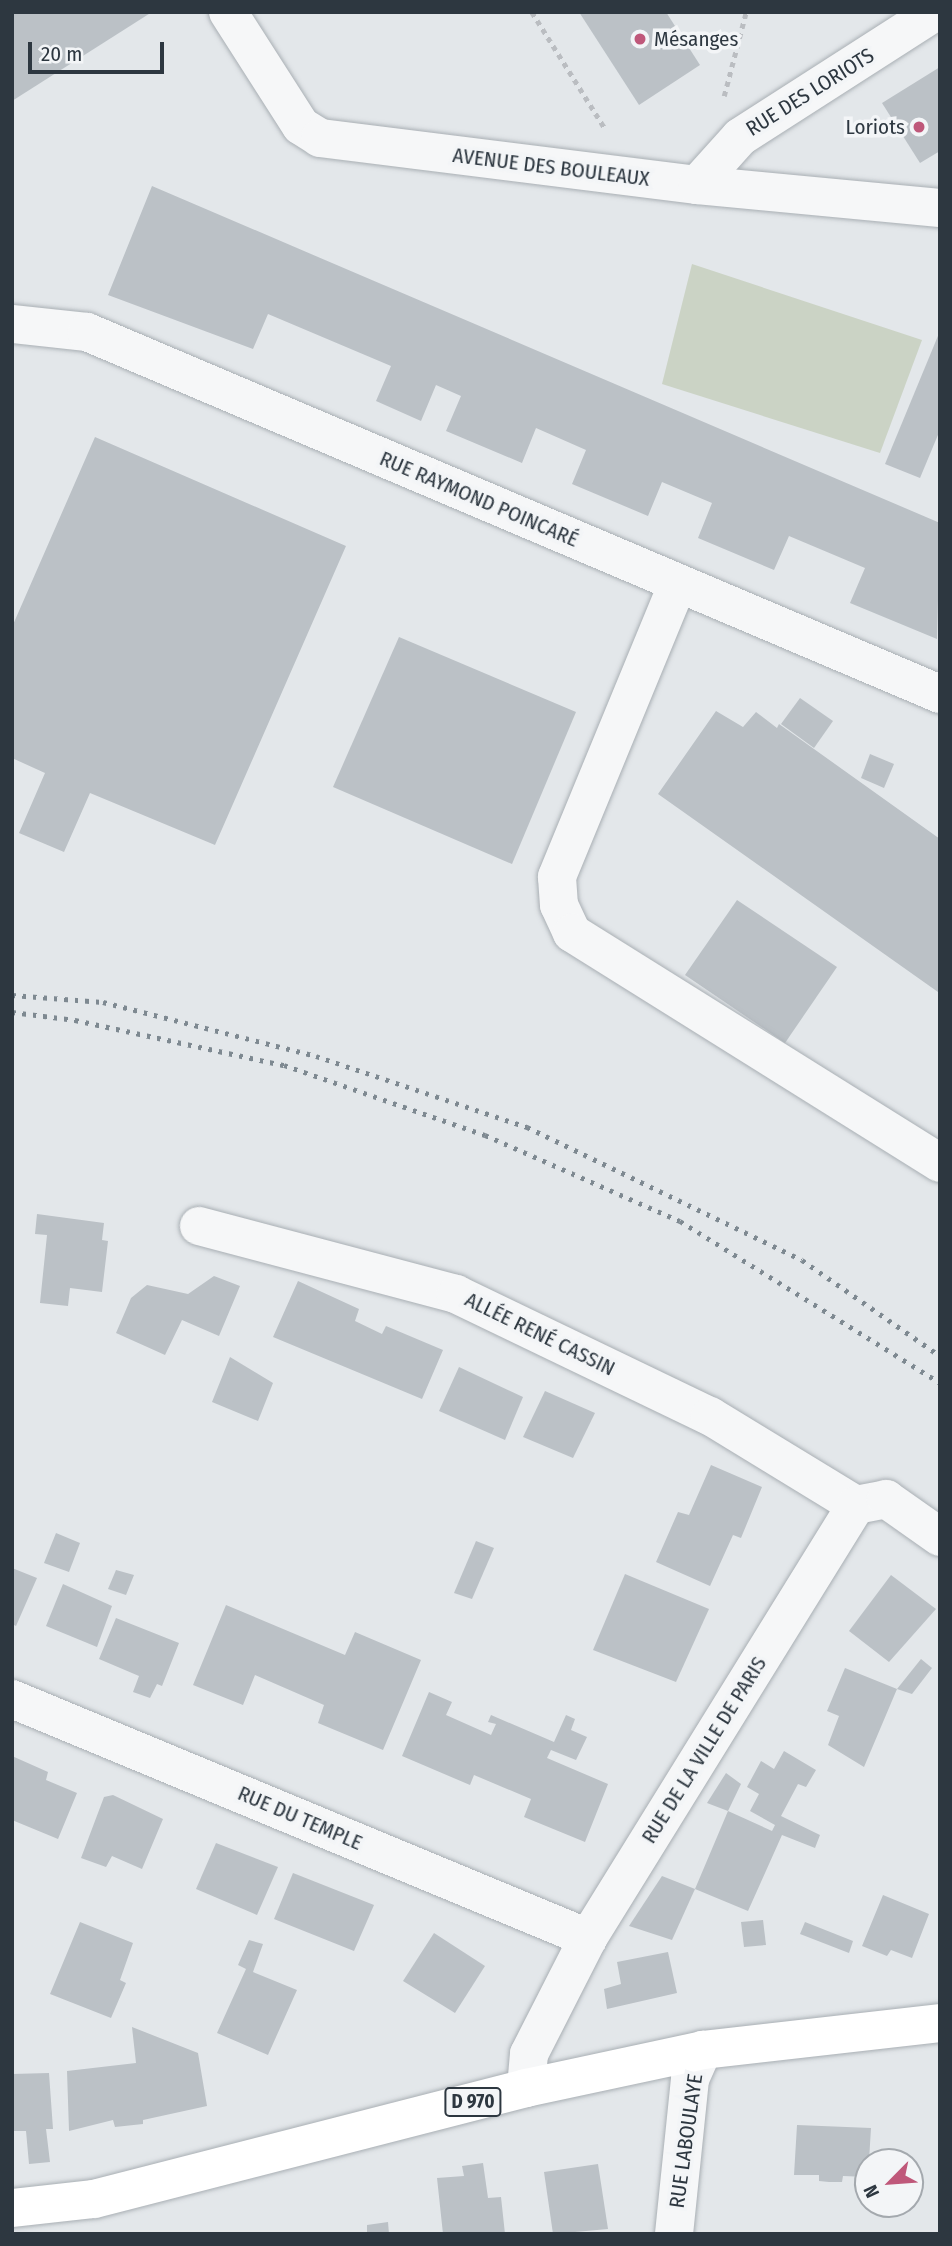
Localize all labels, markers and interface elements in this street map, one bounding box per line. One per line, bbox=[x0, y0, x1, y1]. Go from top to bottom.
place label: Mésanges bbox=[654, 26, 738, 52]
scale bar bbox=[32, 28, 168, 72]
marker: Mésanges bbox=[632, 31, 648, 47]
text: 20 m bbox=[41, 41, 82, 67]
street label: RUE DES LORIOTS bbox=[741, 43, 879, 141]
place label: Loriots bbox=[846, 114, 905, 140]
marker: Loriots bbox=[911, 119, 927, 135]
street label: AVENUE DES BOULEAUX bbox=[451, 142, 651, 192]
street label: RUE RAYMOND POINCARÉ bbox=[376, 446, 582, 552]
street label: ALLÉE RENÉ CASSIN bbox=[461, 1287, 619, 1381]
street label: RUE DE LA VILLE DE PARIS bbox=[636, 1652, 772, 1848]
street label: RUE DU TEMPLE bbox=[234, 1781, 366, 1855]
street label: RUE LABOULAYE bbox=[664, 2072, 708, 2210]
road number: D 970 bbox=[443, 2086, 503, 2118]
north arrow bbox=[854, 2148, 924, 2218]
text: N bbox=[859, 2181, 884, 2201]

